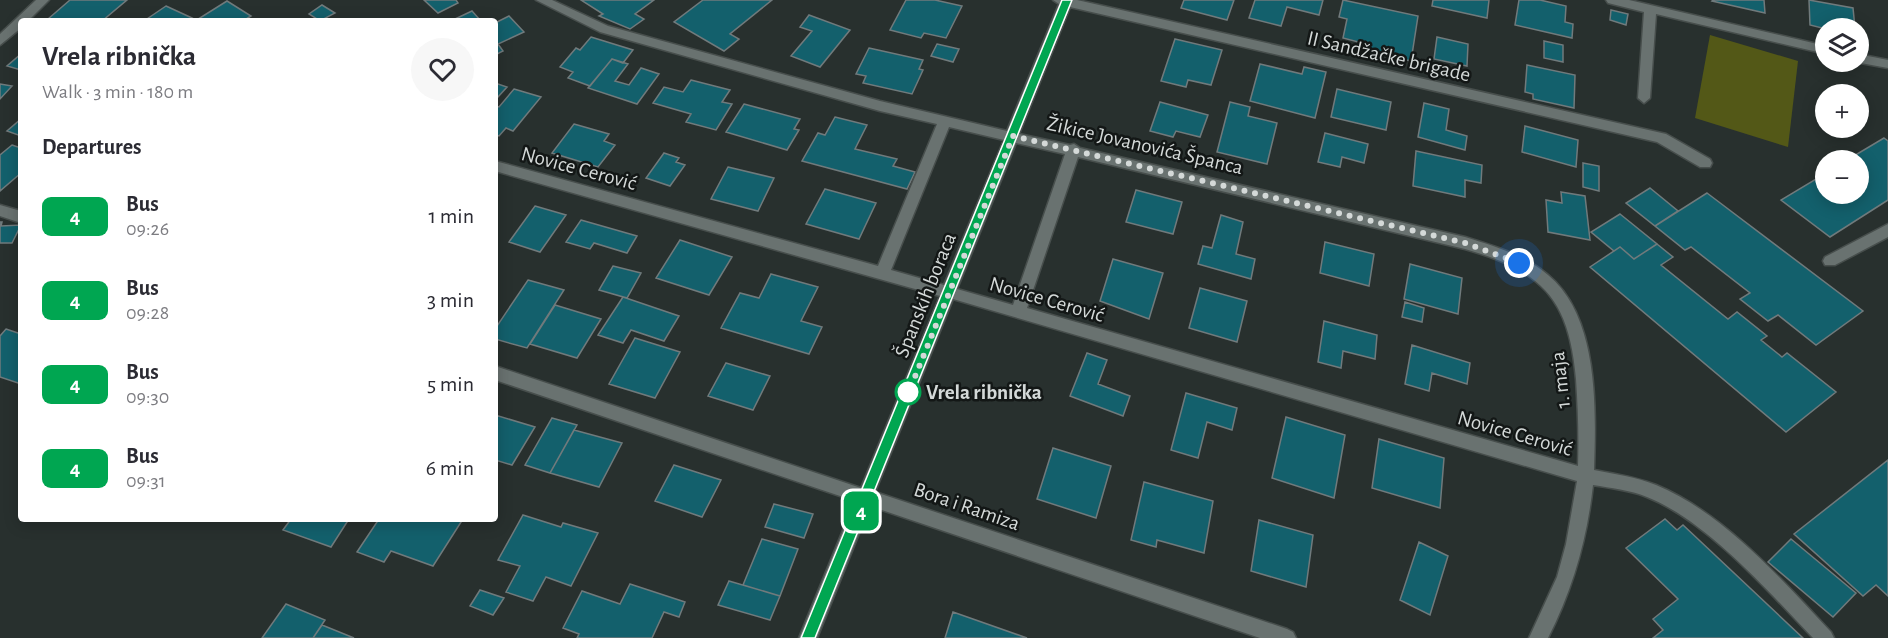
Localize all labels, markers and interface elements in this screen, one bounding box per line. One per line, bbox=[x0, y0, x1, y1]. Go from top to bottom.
map controls bbox=[1815, 18, 1869, 204]
button: layers bbox=[1815, 18, 1869, 72]
street label: II Sandžačke brigade bbox=[1305, 27, 1473, 85]
button: heart bbox=[411, 38, 474, 101]
text: Vrela ribnička bbox=[42, 43, 196, 71]
text: Walk · 3 min · 180 m bbox=[42, 82, 193, 102]
button: + bbox=[1815, 84, 1869, 138]
street label: Žikice Jovanovića Španca bbox=[1045, 111, 1246, 178]
text: Departures bbox=[42, 136, 142, 158]
street label: Novice Cerović bbox=[519, 143, 639, 194]
button: − bbox=[1815, 150, 1869, 204]
text: Bus bbox=[126, 193, 159, 215]
text: 1 min bbox=[429, 205, 474, 227]
text: 4 bbox=[70, 206, 80, 227]
text: 09:26 bbox=[126, 219, 169, 239]
street label: Španskih boraca bbox=[889, 229, 960, 361]
your location bbox=[1504, 248, 1534, 278]
street label: Novice Cerović bbox=[987, 273, 1107, 326]
text: Bus bbox=[126, 277, 159, 299]
text: 3 min bbox=[427, 289, 474, 311]
text: 4 bbox=[70, 290, 80, 311]
text: 09:28 bbox=[126, 303, 169, 323]
street label: 1. maja bbox=[1547, 350, 1574, 410]
text: Bus bbox=[126, 361, 159, 383]
text: 5 min bbox=[427, 373, 474, 395]
text: 4 bbox=[70, 374, 80, 395]
marker: Vrela ribnička bbox=[895, 379, 921, 405]
place label: Vrela ribnička bbox=[926, 382, 1042, 403]
text: 09:30 bbox=[126, 387, 169, 407]
street label: Novice Cerović bbox=[1455, 407, 1575, 460]
text: Bus bbox=[126, 445, 159, 467]
text: 6 min bbox=[426, 457, 474, 479]
text: 4 bbox=[70, 458, 80, 479]
text: 09:31 bbox=[126, 471, 166, 491]
street label: Bora i Ramiza bbox=[911, 479, 1023, 534]
line badge: 4 bbox=[842, 492, 880, 530]
text: 4 bbox=[856, 501, 866, 522]

